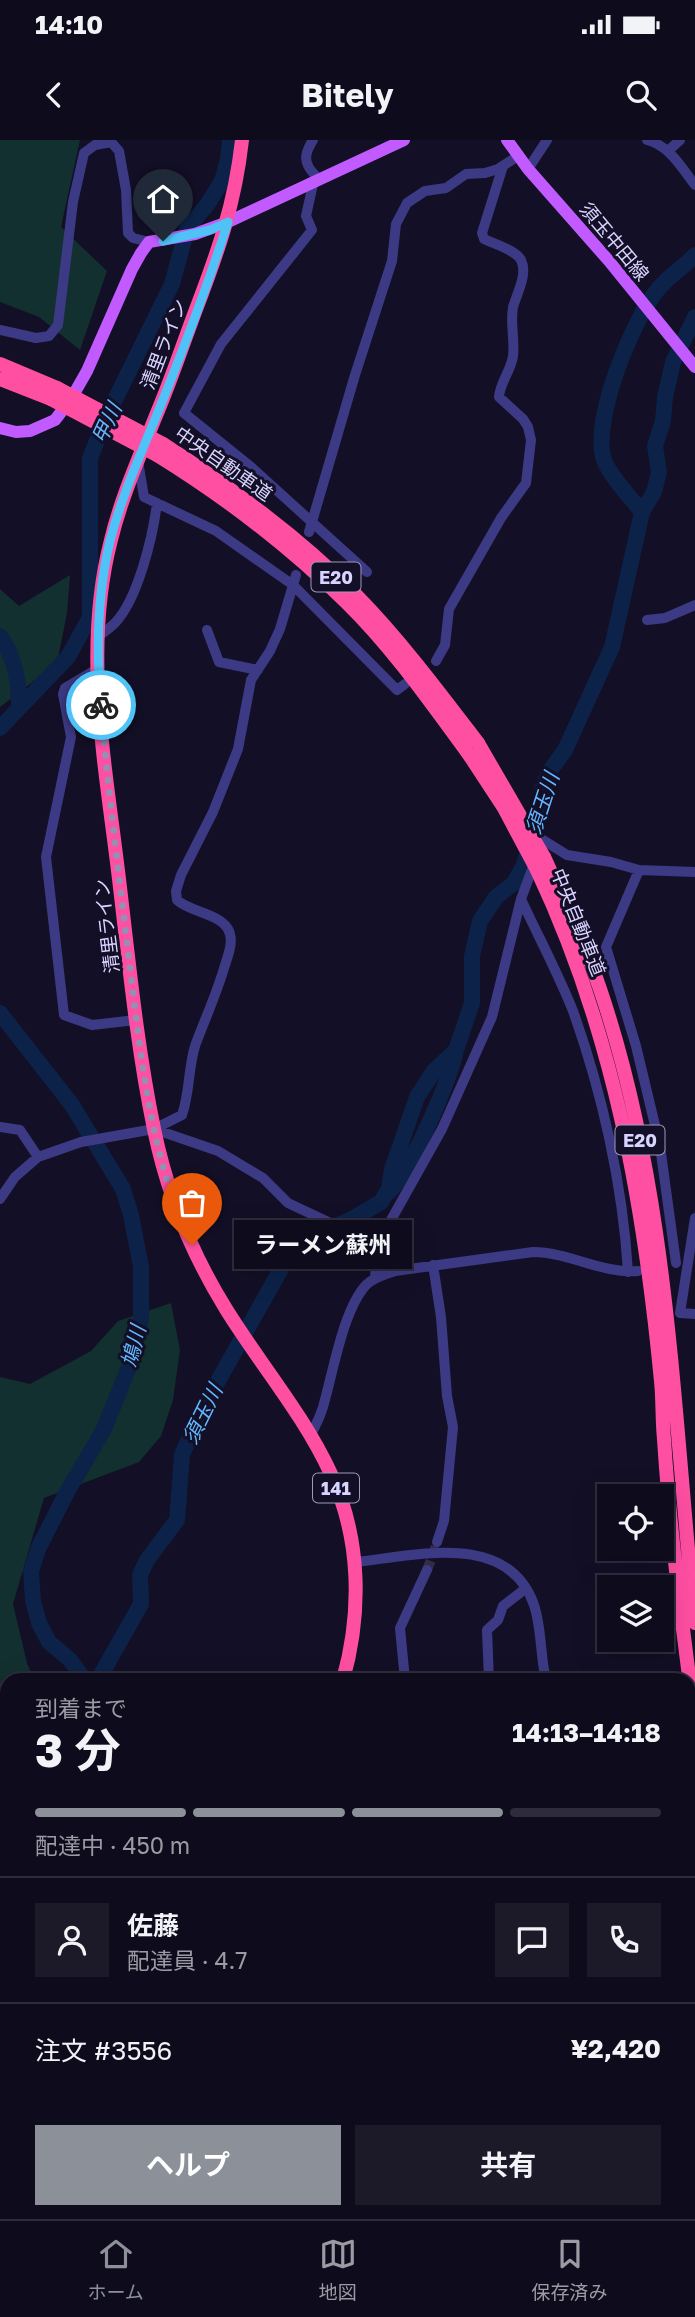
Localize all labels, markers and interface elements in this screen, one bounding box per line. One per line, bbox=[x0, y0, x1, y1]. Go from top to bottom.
text: 14:10 bbox=[35, 9, 103, 40]
icon: back bbox=[35, 76, 73, 114]
text: Bitely bbox=[301, 76, 394, 114]
icon: search bbox=[622, 76, 660, 114]
pin bbox=[133, 169, 193, 241]
icon: home bbox=[144, 180, 182, 218]
street label: 須玉中田線 bbox=[576, 197, 654, 285]
street label: 清里ライン bbox=[135, 296, 191, 392]
water label: 甲川 bbox=[85, 397, 128, 448]
street label: 中央自動車道 bbox=[171, 421, 277, 505]
road number: E20 bbox=[312, 562, 360, 592]
courier bbox=[66, 670, 136, 740]
icon: bike bbox=[82, 686, 120, 724]
water label: 須玉川 bbox=[520, 767, 565, 837]
street label: 中央自動車道 bbox=[547, 865, 611, 979]
street label: 清里ライン bbox=[89, 877, 123, 975]
road number: E20 bbox=[616, 1126, 664, 1155]
pin bbox=[162, 1173, 222, 1245]
icon: bag bbox=[173, 1184, 211, 1222]
callout: ラーメン蘇州 bbox=[234, 1220, 412, 1270]
text: ラーメン蘇州 bbox=[254, 1230, 392, 1258]
water label: 鳩川 bbox=[115, 1321, 151, 1370]
water label: 須玉川 bbox=[177, 1378, 228, 1448]
road number: 141 bbox=[313, 1474, 359, 1503]
map controls bbox=[597, 1484, 674, 1652]
button: locate bbox=[597, 1484, 674, 1561]
button: layers bbox=[597, 1575, 674, 1652]
text: 到着まで bbox=[35, 1694, 127, 1722]
text: 14:13–14:18 bbox=[512, 1717, 661, 1748]
text: 3 分 bbox=[35, 1722, 121, 1777]
text: 配達中 · 450 m bbox=[35, 1831, 190, 1859]
button: person bbox=[35, 1903, 109, 1977]
button: chat bbox=[495, 1903, 569, 1977]
button: phone bbox=[587, 1903, 661, 1977]
text: 佐藤 bbox=[127, 1910, 179, 1941]
text: 配達員 · 4.7 bbox=[127, 1946, 248, 1974]
text: ¥2,420 bbox=[571, 2033, 661, 2064]
text: 注文 #3556 bbox=[35, 2035, 172, 2066]
button: ヘルプ bbox=[35, 2125, 341, 2205]
button: 共有 bbox=[355, 2125, 661, 2205]
tab: ホーム bbox=[87, 2235, 144, 2304]
tab: 地図 bbox=[319, 2235, 357, 2304]
tab: 保存済み bbox=[532, 2235, 608, 2304]

